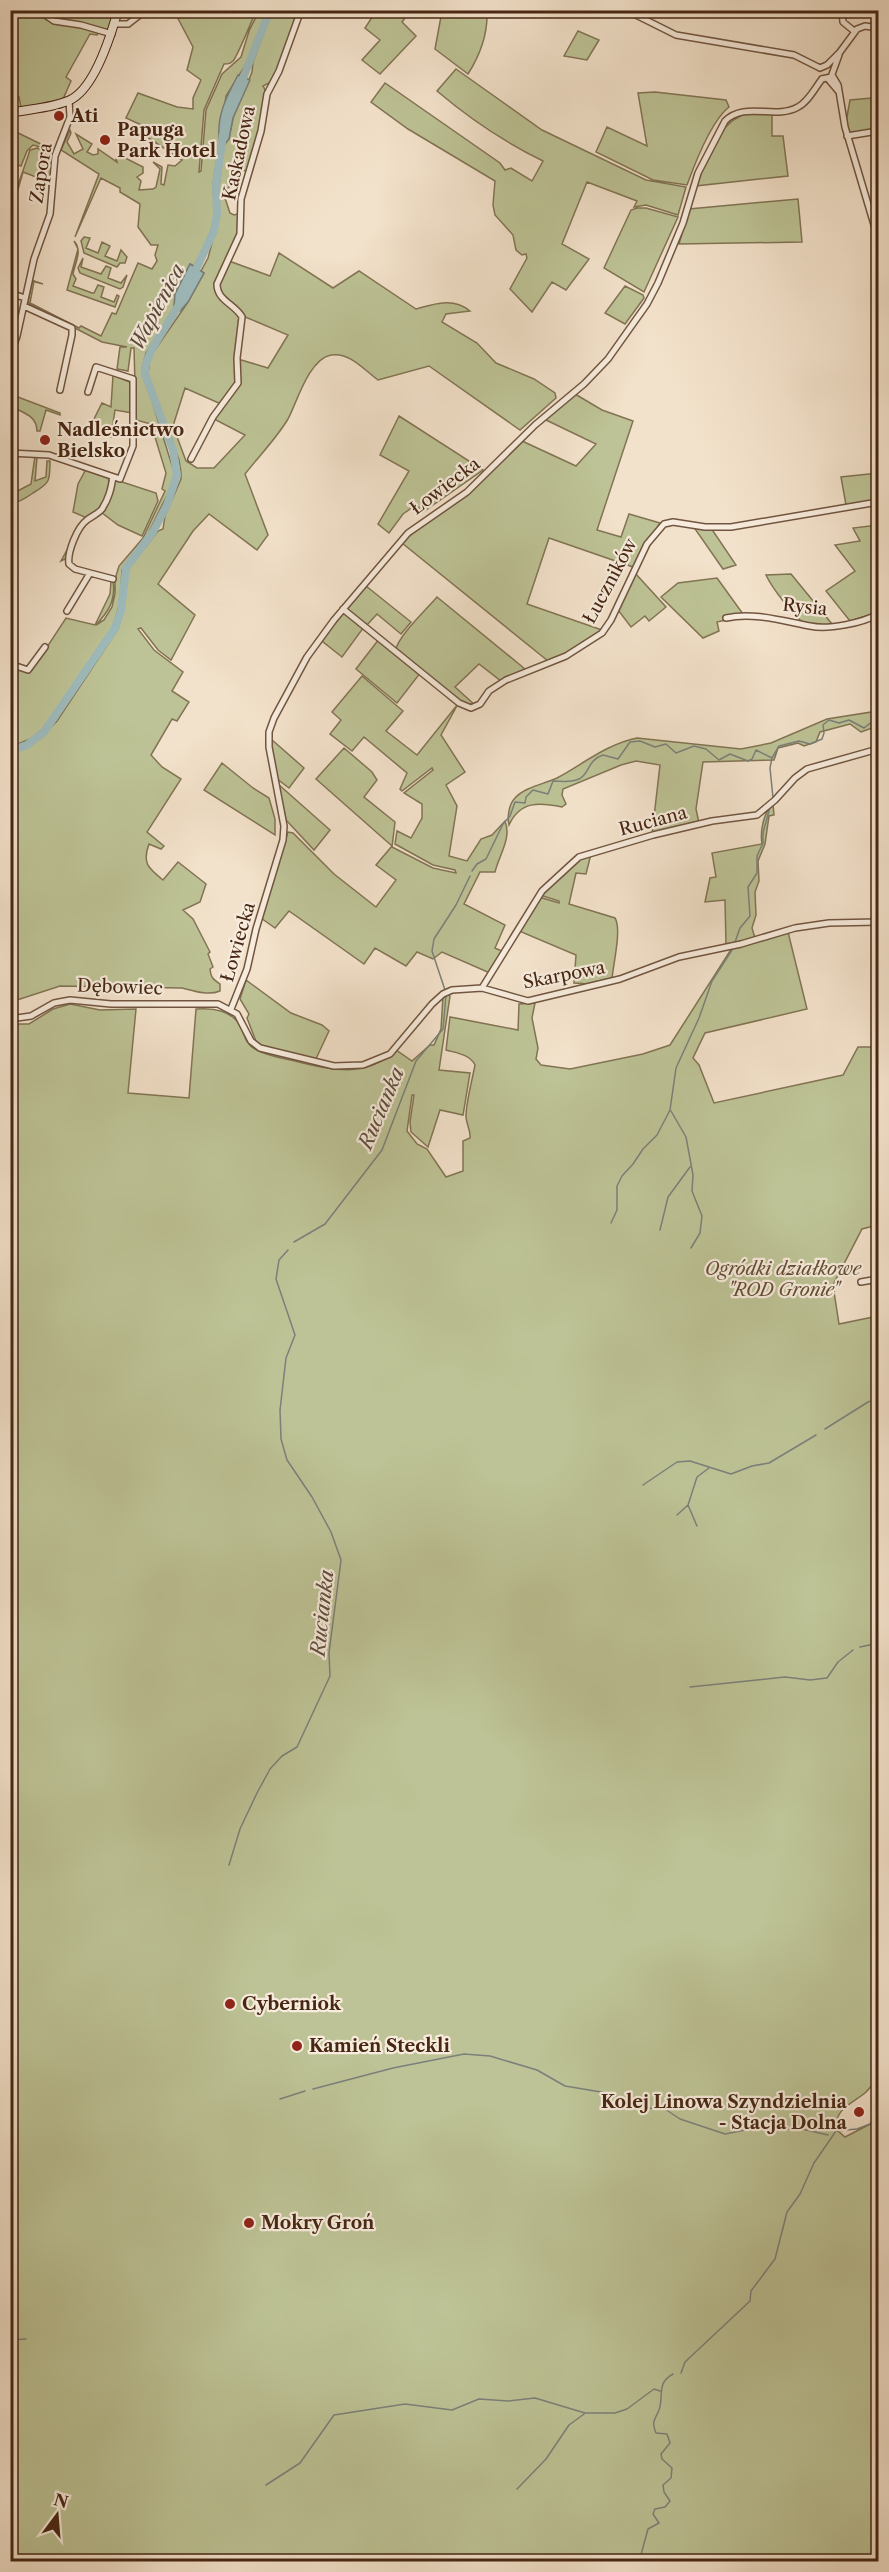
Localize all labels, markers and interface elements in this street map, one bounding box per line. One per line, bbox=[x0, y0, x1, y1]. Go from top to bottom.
street label: Kaskadowa bbox=[218, 103, 260, 202]
place label: Ati bbox=[70, 105, 99, 127]
marker: Ati bbox=[52, 109, 66, 123]
place label: Papuga Park Hotel bbox=[117, 119, 216, 162]
marker: Papuga Park Hotel bbox=[98, 133, 112, 147]
street label: Zapora bbox=[25, 141, 57, 205]
water label: Wapienica bbox=[124, 260, 190, 354]
place label: Nadleśnictwo Bielsko bbox=[57, 419, 184, 462]
marker: Nadleśnictwo Bielsko bbox=[38, 433, 52, 447]
street label: Łowiecka bbox=[406, 452, 485, 519]
street label: Łuczników bbox=[578, 534, 642, 627]
street label: Rysia bbox=[781, 594, 829, 620]
street label: Ruciana bbox=[617, 801, 690, 841]
street label: Łowiecka bbox=[216, 899, 260, 984]
street label: Skarpowa bbox=[521, 956, 608, 994]
street label: Dębowiec bbox=[77, 975, 163, 999]
water label: Rucianka bbox=[352, 1063, 409, 1154]
park label: Ogródki działkowe "ROD Gronie" bbox=[705, 1258, 862, 1301]
water label: Rucianka bbox=[305, 1569, 338, 1659]
place label: Cyberniok bbox=[242, 1993, 342, 2015]
marker: Cyberniok bbox=[223, 1997, 237, 2011]
place label: Kamień Steckli bbox=[309, 2035, 450, 2057]
marker: Kamień Steckli bbox=[290, 2039, 304, 2053]
place label: Kolej Linowa Szyndzielnia - Stacja Dolna bbox=[601, 2091, 848, 2134]
marker: Kolej Linowa Szyndzielnia - Stacja Dolna bbox=[852, 2105, 866, 2119]
place label: Mokry Groń bbox=[261, 2212, 375, 2234]
marker: Mokry Groń bbox=[242, 2216, 256, 2230]
north arrow bbox=[27, 2485, 87, 2545]
text: N bbox=[52, 2489, 71, 2512]

